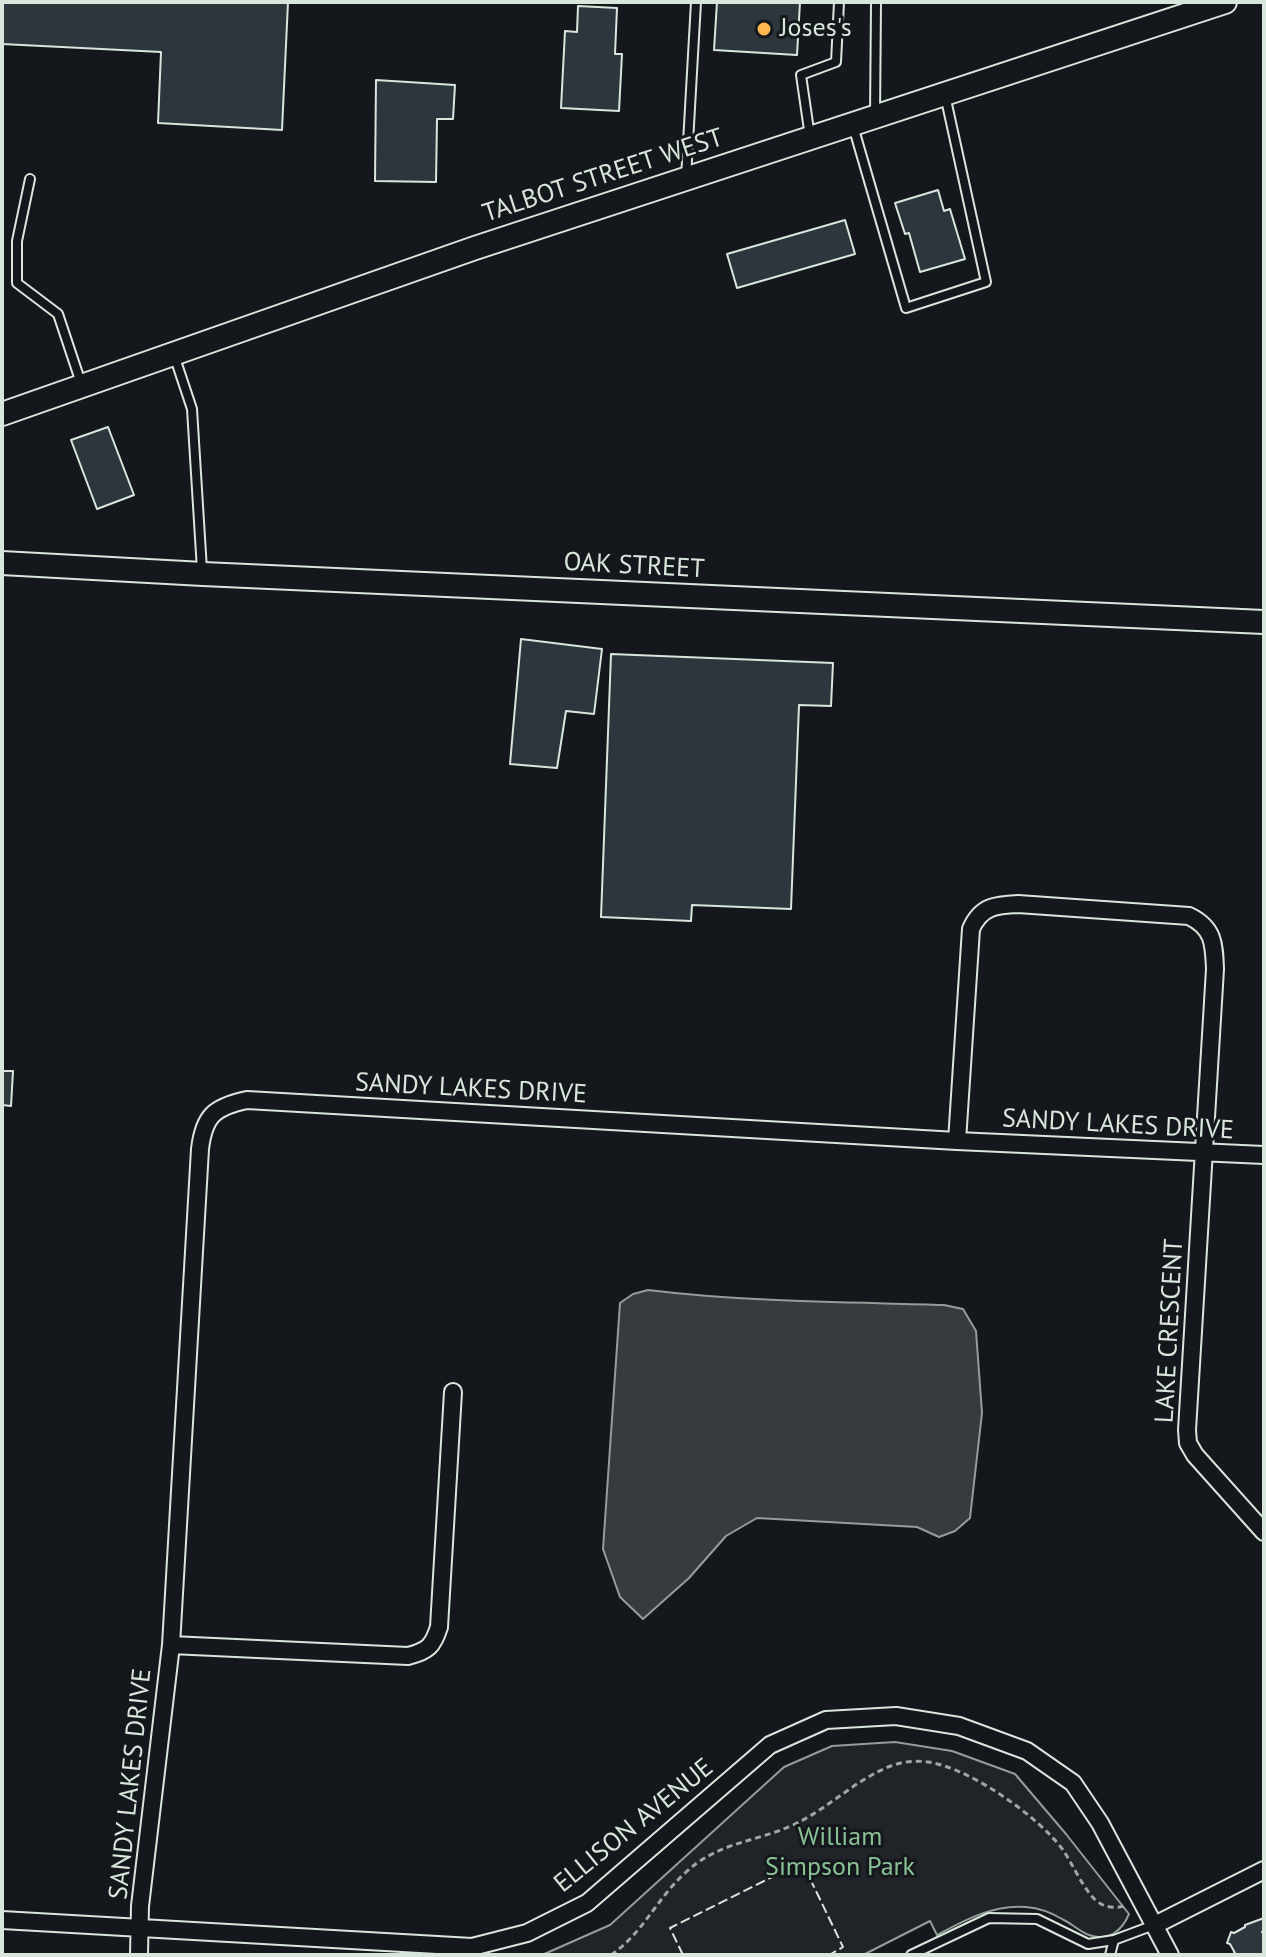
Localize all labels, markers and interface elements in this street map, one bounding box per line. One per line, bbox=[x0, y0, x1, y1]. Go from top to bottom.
place label: Joses's bbox=[780, 13, 852, 45]
marker: Joses's bbox=[755, 20, 773, 38]
street label: TALBOT STREET WEST bbox=[479, 122, 727, 230]
street label: OAK STREET bbox=[563, 547, 705, 585]
street label: SANDY LAKES DRIVE bbox=[354, 1067, 588, 1111]
street label: SANDY LAKES DRIVE bbox=[1001, 1103, 1235, 1147]
street label: LAKE CRESCENT bbox=[1150, 1238, 1190, 1424]
street label: SANDY LAKES DRIVE bbox=[103, 1667, 159, 1901]
street label: ELLISON AVENUE bbox=[548, 1752, 720, 1900]
park label: William Simpson Park bbox=[765, 1822, 915, 1884]

